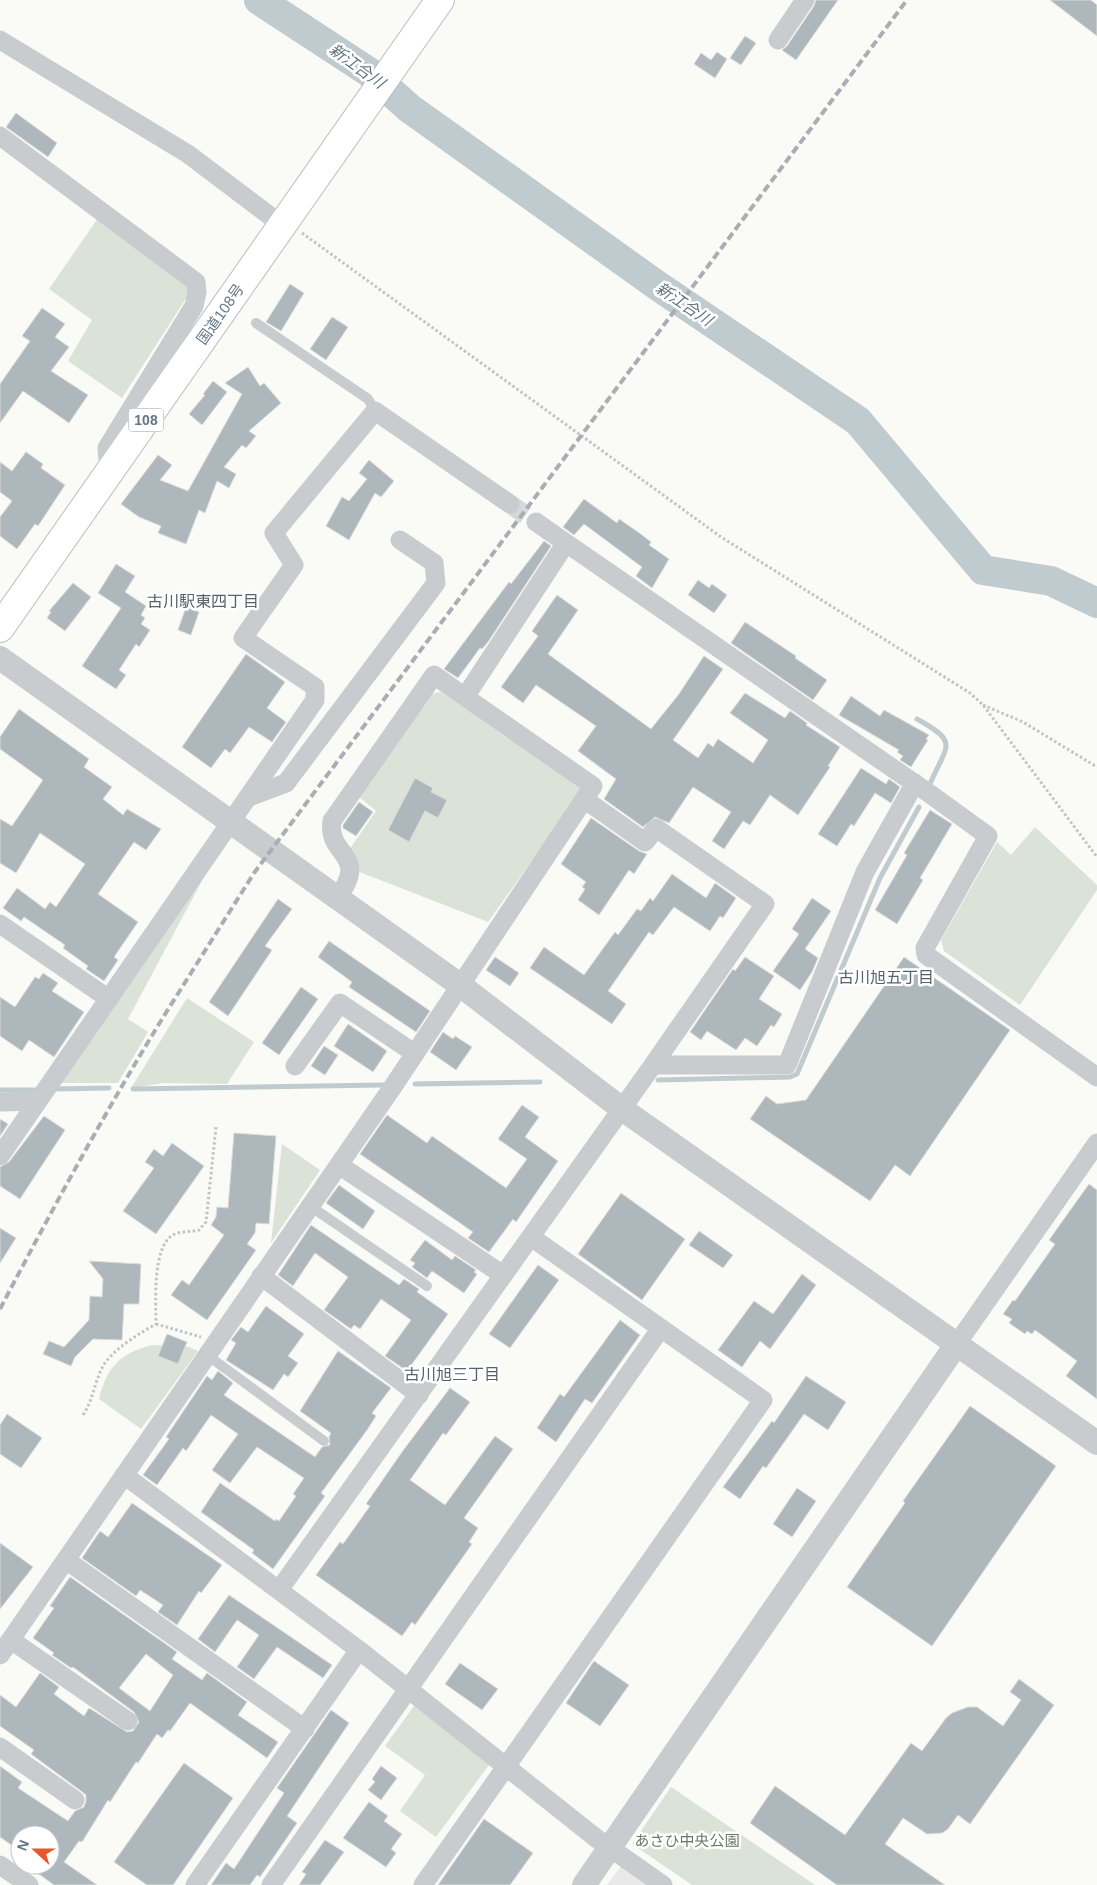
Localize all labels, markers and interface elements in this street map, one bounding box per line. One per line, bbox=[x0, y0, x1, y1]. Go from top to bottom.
water label: 新江合川 bbox=[326, 40, 389, 93]
water label: 新江合川 bbox=[653, 279, 717, 330]
street label: 国道108号 bbox=[193, 280, 247, 348]
road number: 108 bbox=[128, 408, 164, 432]
district label: 古川駅東四丁目 bbox=[147, 593, 259, 610]
district label: 古川旭五丁目 bbox=[838, 969, 934, 986]
district label: 古川旭三丁目 bbox=[404, 1366, 500, 1383]
north arrow bbox=[10, 1825, 60, 1875]
park label: あさひ中央公園 bbox=[634, 1832, 740, 1849]
text: N bbox=[14, 1838, 32, 1853]

